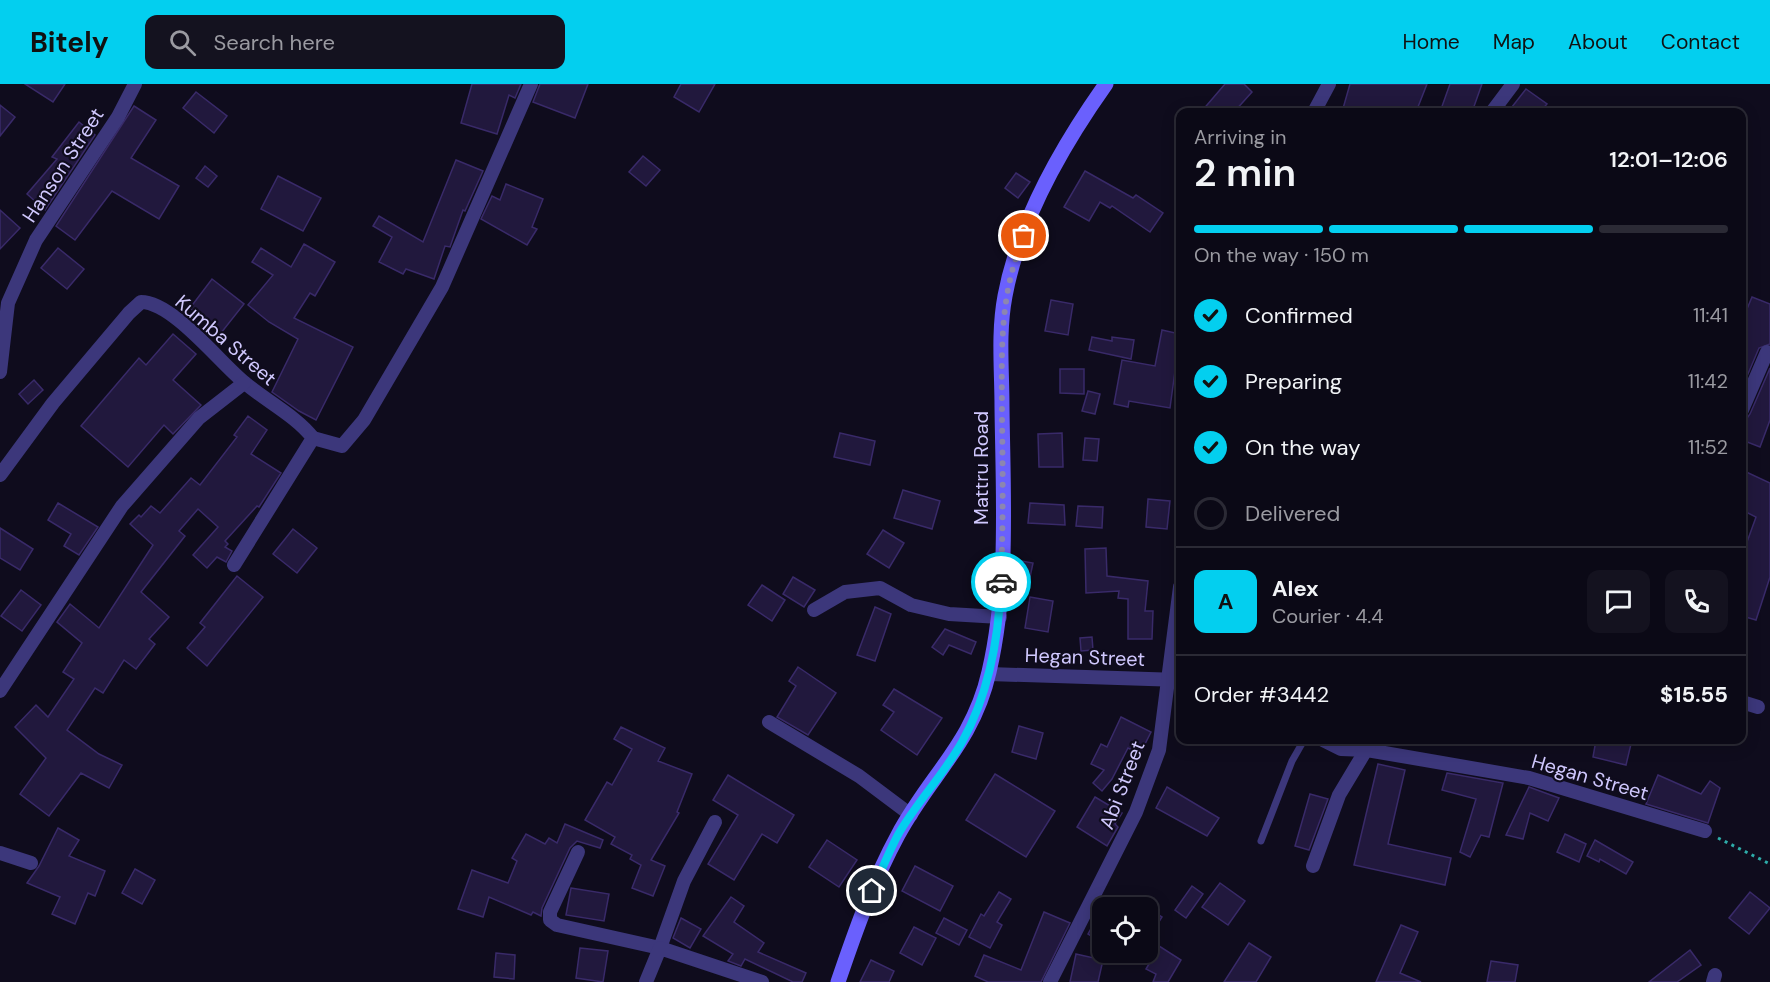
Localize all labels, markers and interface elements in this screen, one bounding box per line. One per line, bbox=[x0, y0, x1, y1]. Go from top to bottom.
search box bbox=[145, 15, 565, 69]
text: Bitely bbox=[30, 24, 109, 61]
icon: search bbox=[166, 26, 199, 59]
text: Search here bbox=[214, 28, 335, 57]
text: Home bbox=[1402, 28, 1460, 56]
text: Map bbox=[1493, 28, 1535, 56]
text: About bbox=[1568, 28, 1628, 56]
text: Contact bbox=[1661, 28, 1740, 56]
street label: Hanson Street bbox=[16, 103, 110, 227]
text: Arriving in bbox=[1194, 124, 1286, 150]
text: 12:01–12:06 bbox=[1609, 145, 1728, 174]
text: 2 min bbox=[1194, 147, 1296, 198]
pin bbox=[998, 210, 1049, 261]
icon: bag bbox=[1007, 219, 1040, 252]
text: On the way · 150 m bbox=[1194, 242, 1369, 268]
street label: Kumba Street bbox=[170, 289, 282, 391]
icon: check bbox=[1194, 299, 1227, 332]
text: Confirmed bbox=[1245, 301, 1353, 330]
text: 11:41 bbox=[1693, 302, 1728, 328]
icon: check bbox=[1194, 365, 1227, 398]
text: Preparing bbox=[1245, 367, 1342, 396]
text: 11:42 bbox=[1688, 368, 1728, 394]
street label: Mattru Road bbox=[968, 411, 994, 525]
icon: check bbox=[1194, 431, 1227, 464]
text: On the way bbox=[1245, 433, 1360, 462]
text: 11:52 bbox=[1688, 434, 1728, 460]
text: Delivered bbox=[1245, 499, 1340, 528]
courier bbox=[971, 552, 1031, 612]
icon: car bbox=[985, 566, 1018, 599]
button: chat bbox=[1587, 570, 1650, 633]
button: phone bbox=[1665, 570, 1728, 633]
text: Alex bbox=[1272, 574, 1319, 603]
text: A bbox=[1218, 587, 1233, 616]
text: Courier · 4.4 bbox=[1272, 603, 1383, 629]
street label: Hegan Street bbox=[1024, 642, 1146, 672]
text: Order #3442 bbox=[1194, 680, 1329, 709]
text: $15.55 bbox=[1660, 680, 1728, 709]
street label: Abi Street bbox=[1093, 737, 1151, 833]
street label: Hegan Street bbox=[1529, 748, 1652, 806]
pin bbox=[846, 865, 897, 916]
icon: home bbox=[855, 874, 888, 907]
map controls bbox=[1092, 897, 1158, 963]
button: locate bbox=[1092, 897, 1158, 963]

